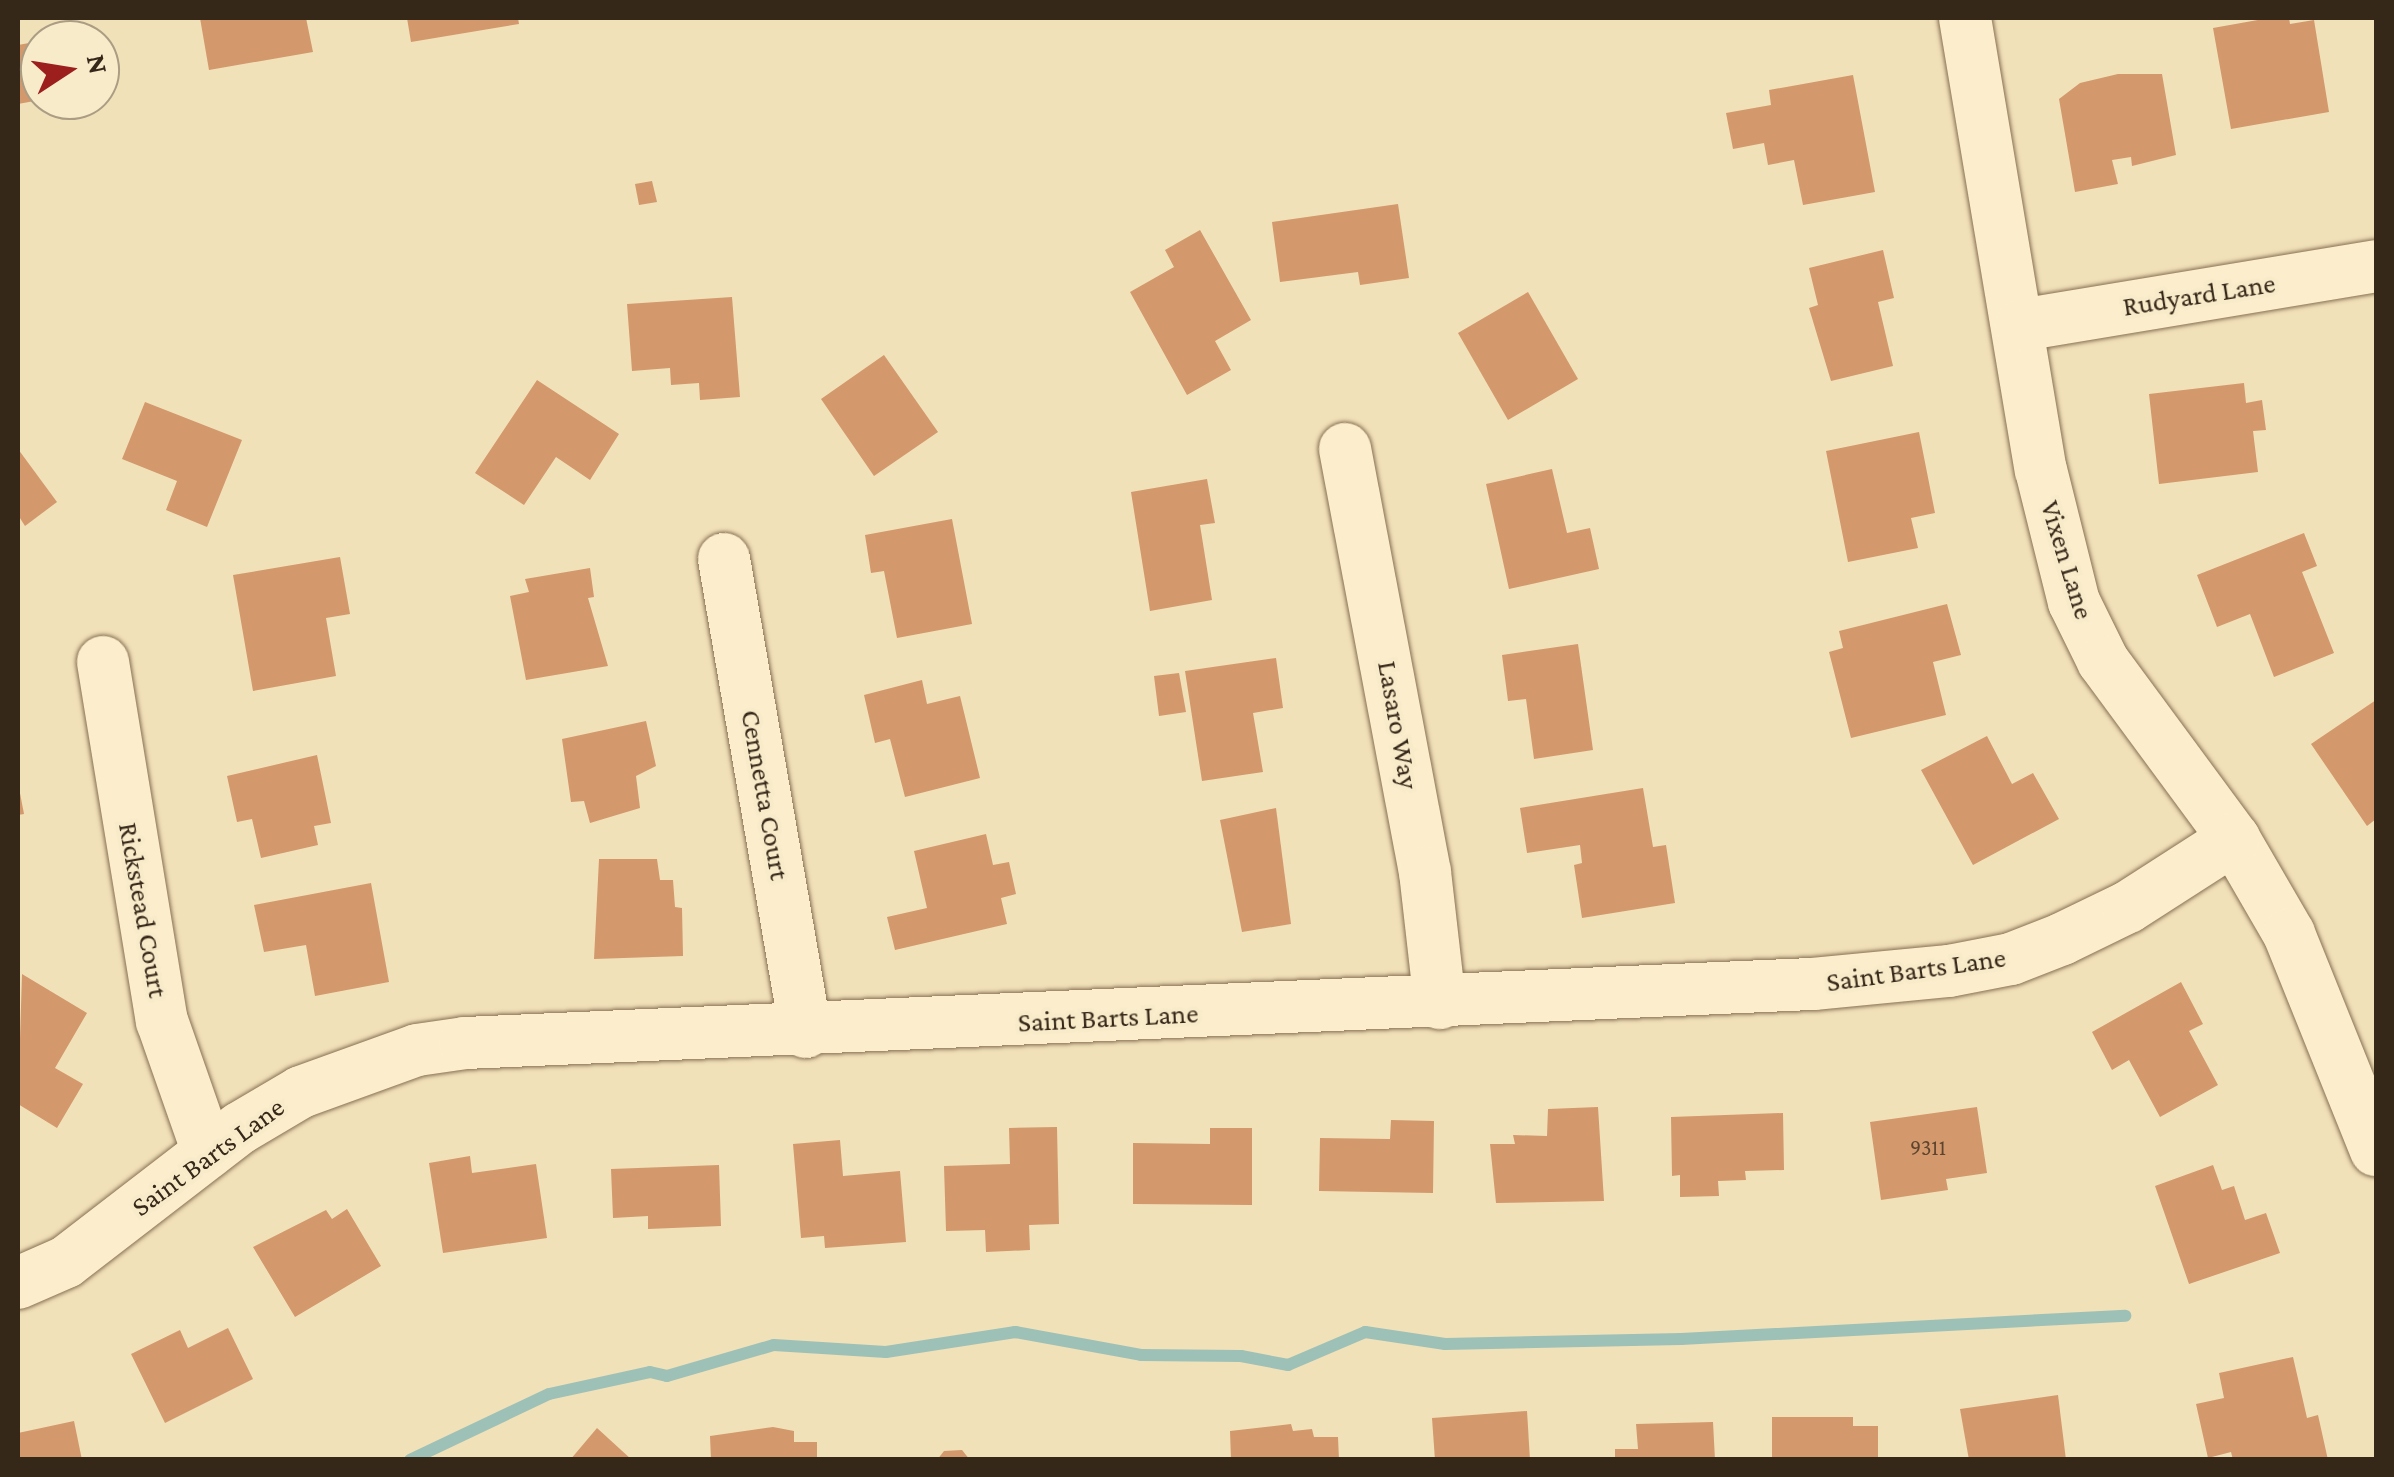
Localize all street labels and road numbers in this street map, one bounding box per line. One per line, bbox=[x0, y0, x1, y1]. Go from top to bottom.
street label: Rudyard Lane bbox=[2120, 266, 2278, 324]
street label: Vixen Lane bbox=[2033, 497, 2101, 623]
street label: Lasaro Way bbox=[1370, 658, 1426, 792]
street label: Cennetta Court bbox=[734, 707, 796, 883]
street label: Rickstead Court bbox=[111, 820, 175, 1000]
street label: Saint Barts Lane bbox=[1824, 941, 2008, 999]
street label: Saint Barts Lane bbox=[1017, 996, 1199, 1040]
street label: Saint Barts Lane bbox=[125, 1090, 291, 1224]

